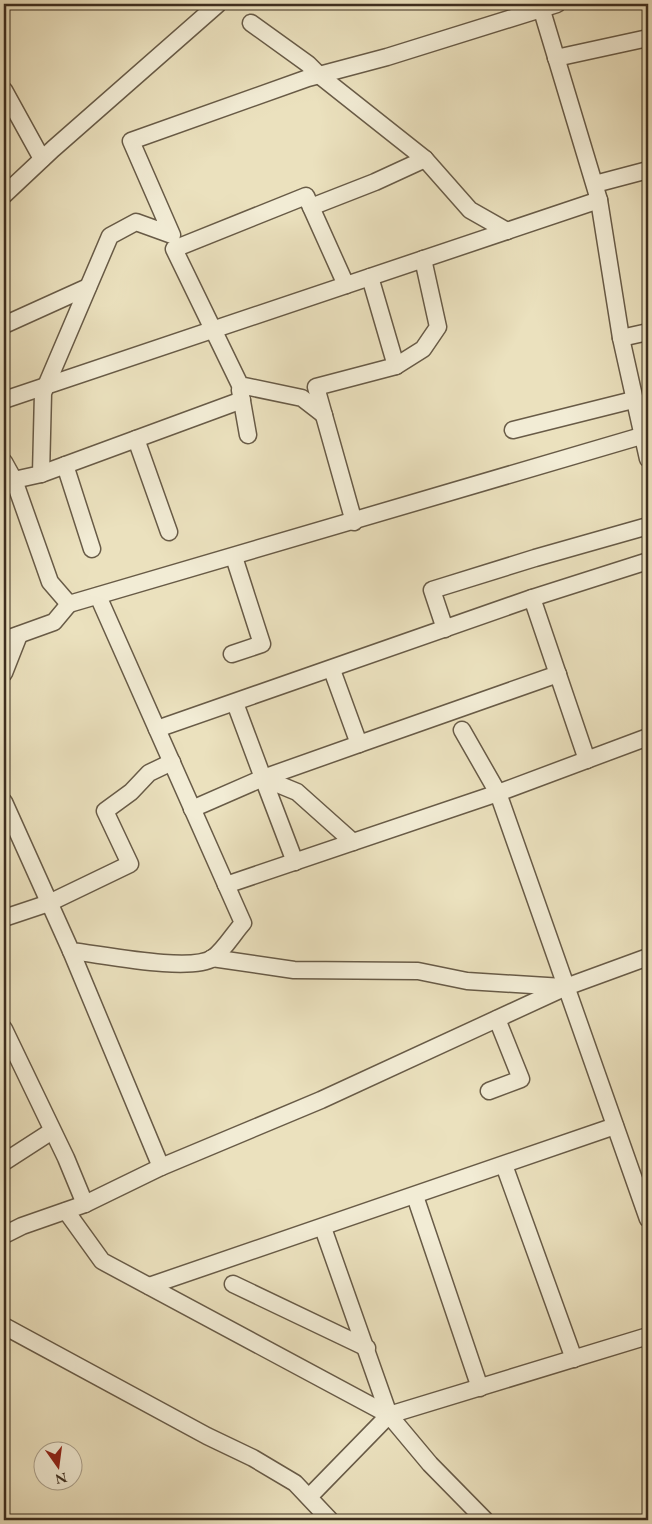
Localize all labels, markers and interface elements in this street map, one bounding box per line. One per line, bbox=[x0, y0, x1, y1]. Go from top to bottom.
north arrow bbox=[32, 1442, 82, 1492]
text: N bbox=[53, 1469, 69, 1489]

